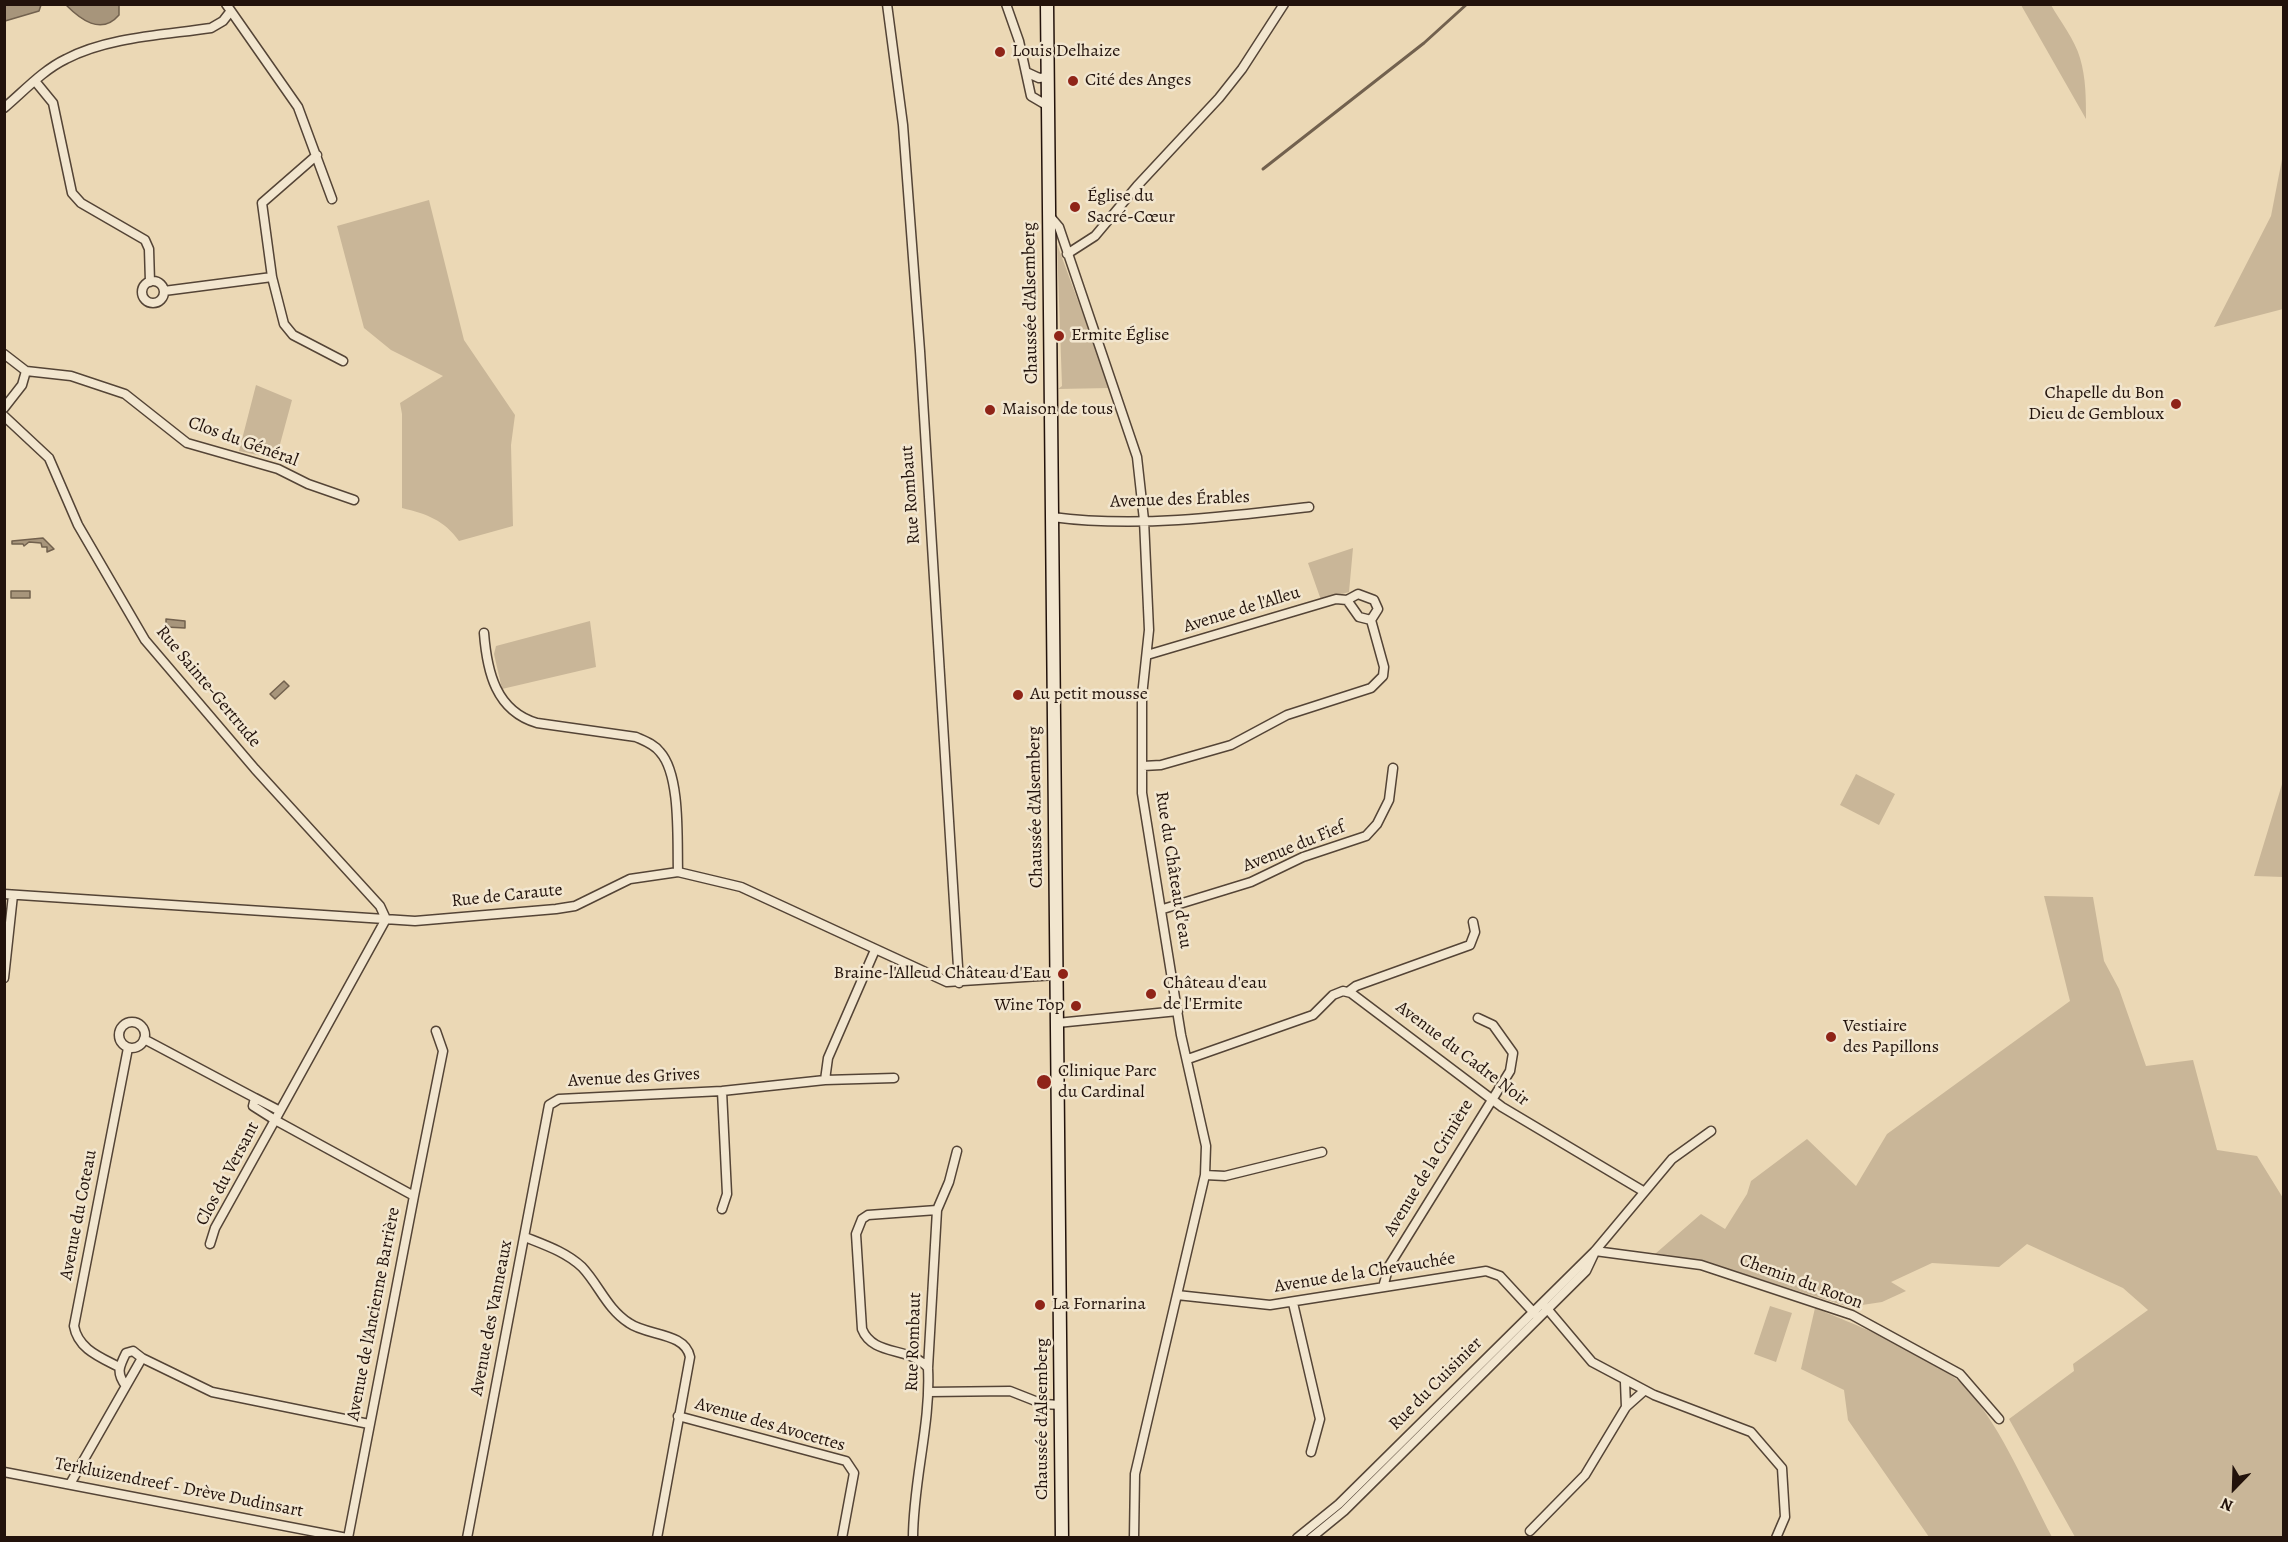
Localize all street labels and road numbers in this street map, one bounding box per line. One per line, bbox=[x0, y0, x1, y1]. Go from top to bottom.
street label: Chaussée d'Alsemberg bbox=[1019, 222, 1043, 384]
street label: Clos du Général bbox=[185, 412, 301, 472]
street label: Rue Rombaut bbox=[897, 445, 925, 545]
street label: Avenue des Érables bbox=[1110, 487, 1250, 513]
street label: Avenue de l'Alleu bbox=[1181, 582, 1303, 638]
street label: Rue Sainte-Gertrude bbox=[151, 622, 265, 752]
street label: Chaussée d'Alsemberg bbox=[1024, 726, 1048, 888]
street label: Rue du Château d'eau bbox=[1150, 790, 1196, 950]
street label: Avenue du Fief bbox=[1240, 817, 1348, 877]
street label: Rue de Caraute bbox=[450, 879, 564, 913]
street label: Avenue du Cadre Noir bbox=[1391, 997, 1533, 1111]
street label: Avenue des Grives bbox=[567, 1064, 701, 1092]
street label: Avenue de la Crinière bbox=[1380, 1096, 1478, 1240]
street label: Clos du Versant bbox=[192, 1118, 264, 1230]
street label: Avenue du Coteau bbox=[56, 1148, 102, 1282]
street label: Avenue de l'Ancienne Barrière bbox=[343, 1205, 405, 1423]
street label: Avenue des Vanneaux bbox=[466, 1238, 518, 1398]
street label: Avenue de la Chevauchée bbox=[1273, 1248, 1457, 1298]
street label: Chemin du Roton bbox=[1736, 1250, 1866, 1314]
street label: Rue Rombaut bbox=[901, 1292, 927, 1392]
street label: Rue du Cuisinier bbox=[1385, 1333, 1487, 1435]
street label: Chaussée d'Alsemberg bbox=[1032, 1338, 1054, 1500]
street label: Avenue des Avocettes bbox=[692, 1393, 848, 1457]
street label: Terkluizendreef - Drève Dudinsart bbox=[53, 1453, 305, 1523]

